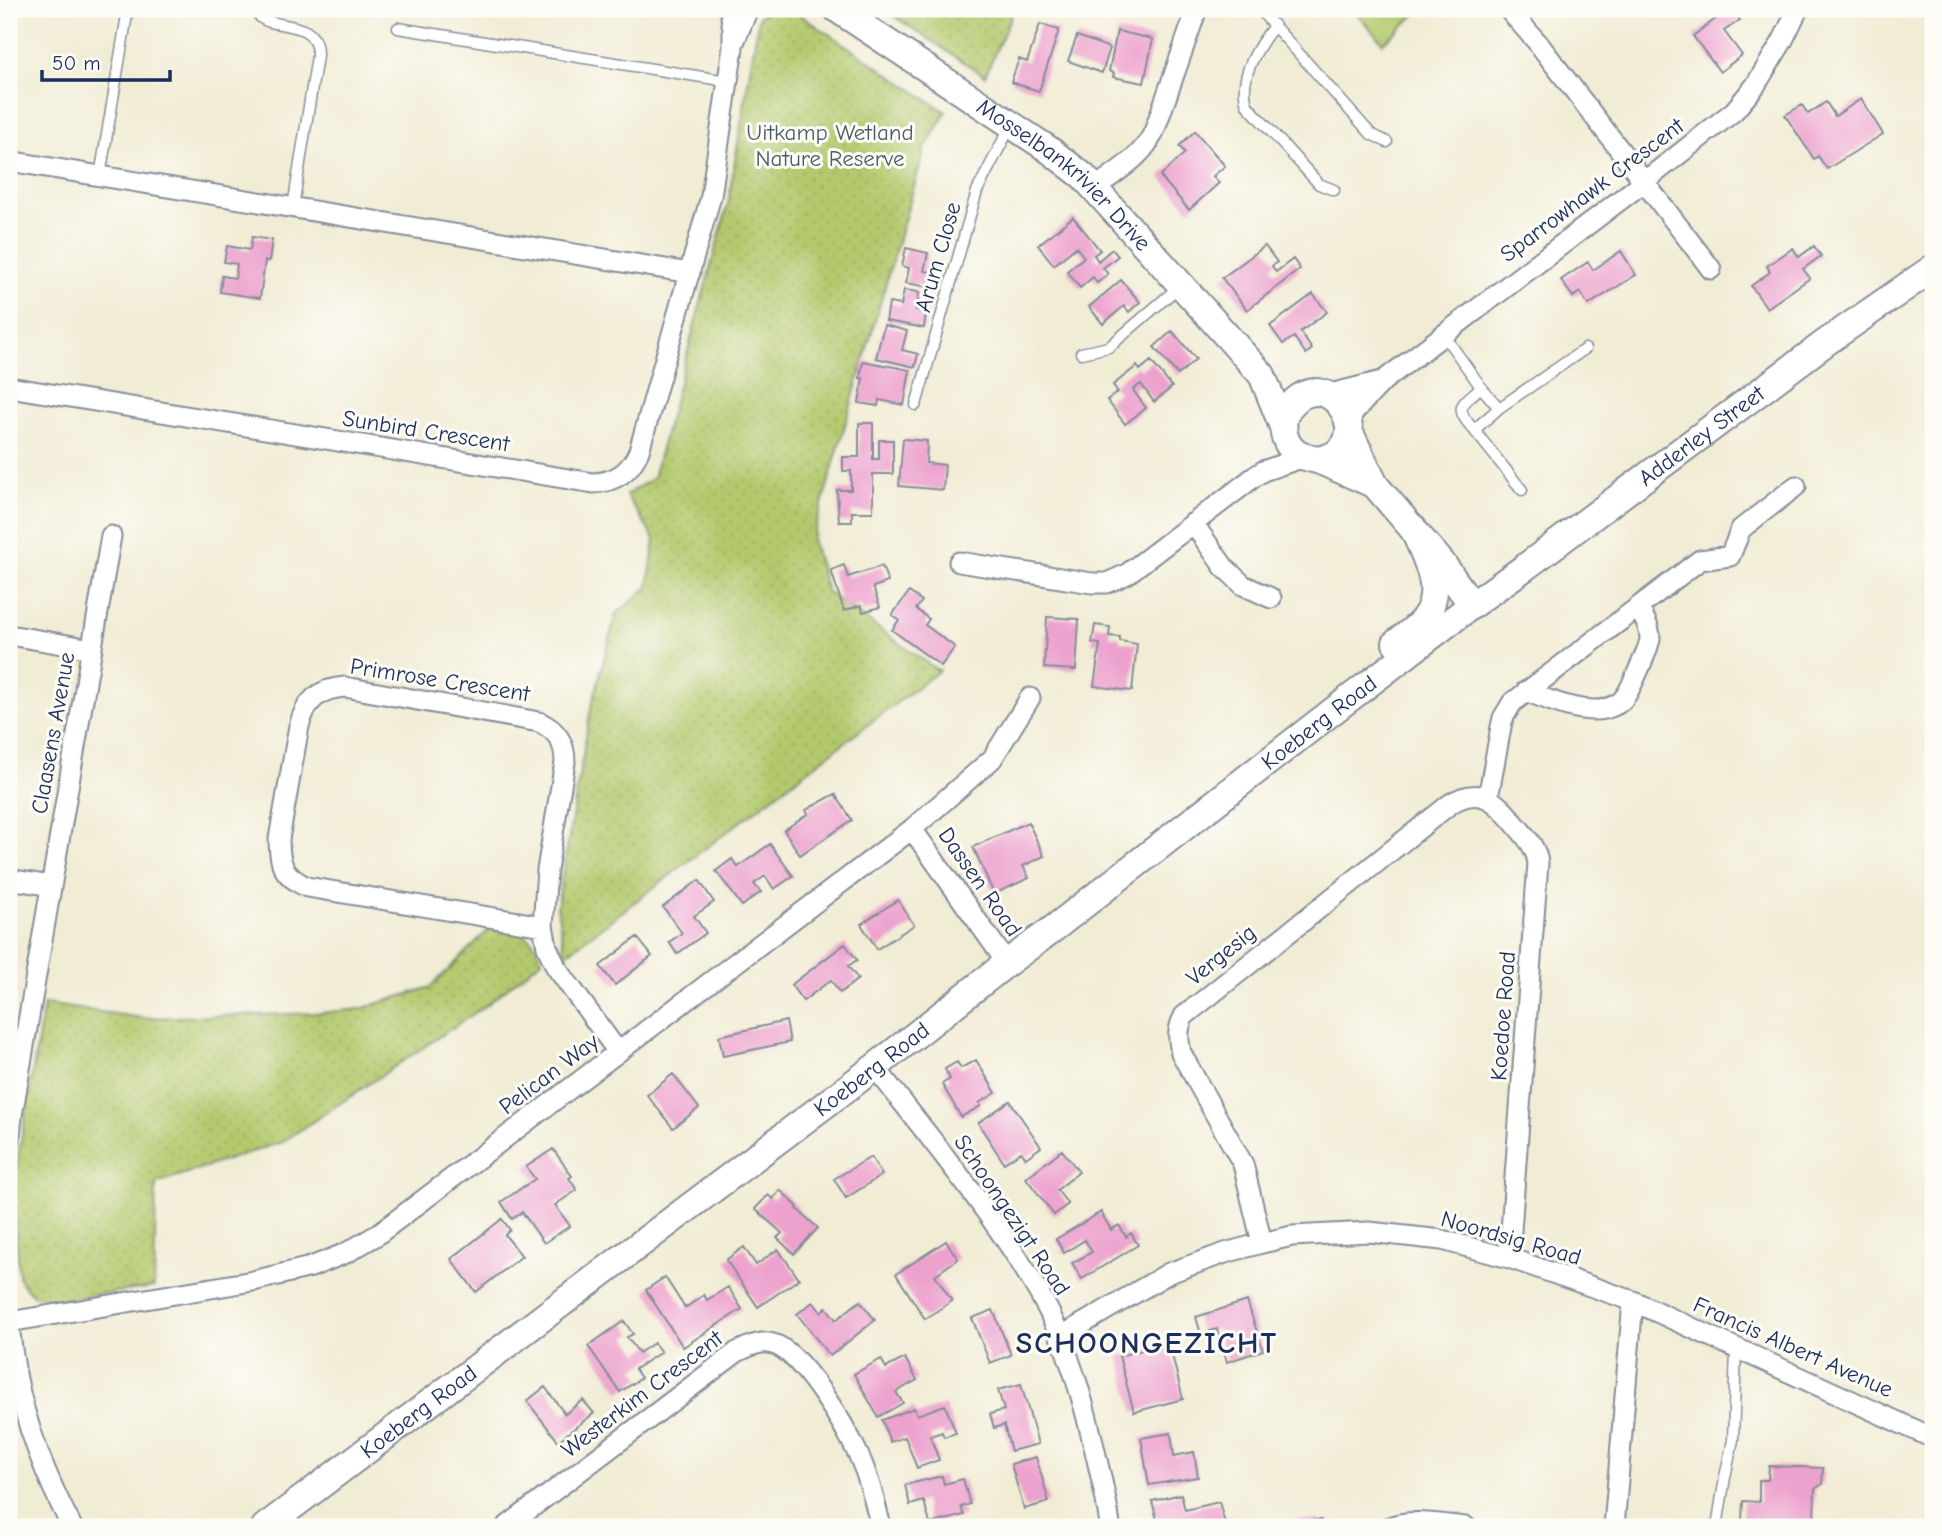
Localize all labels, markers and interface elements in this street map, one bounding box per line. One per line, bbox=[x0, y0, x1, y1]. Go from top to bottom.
scale bar bbox=[42, 38, 170, 82]
text: 50 m bbox=[52, 51, 101, 75]
street label: Mosselbankrivier Drive bbox=[972, 92, 1157, 256]
street label: Sparrowhawk Crescent bbox=[1495, 111, 1690, 268]
park label: Uitkamp Wetland Nature Reserve bbox=[746, 119, 914, 172]
street label: Arum Close bbox=[909, 199, 967, 315]
street label: Adderley Street bbox=[1633, 379, 1771, 491]
street label: Sunbird Crescent bbox=[341, 404, 513, 458]
street label: Claasens Avenue bbox=[25, 650, 81, 816]
street label: Primrose Crescent bbox=[348, 652, 533, 708]
street label: Koeberg Road bbox=[1256, 669, 1382, 775]
street label: Dassen Road bbox=[933, 822, 1027, 942]
street label: Vergesig bbox=[1181, 919, 1261, 991]
street label: Koedoe Road bbox=[1485, 950, 1521, 1082]
street label: Koeberg Road bbox=[808, 1016, 935, 1122]
street label: Pelican Way bbox=[494, 1027, 605, 1120]
street label: Schoongezigt Road bbox=[948, 1129, 1076, 1301]
street label: Noordsig Road bbox=[1438, 1205, 1584, 1271]
street label: Francis Albert Avenue bbox=[1689, 1291, 1897, 1403]
street label: Westerkim Crescent bbox=[556, 1324, 729, 1463]
district label: SCHOONGEZICHT bbox=[1016, 1326, 1278, 1361]
street label: Koeberg Road bbox=[355, 1359, 482, 1464]

